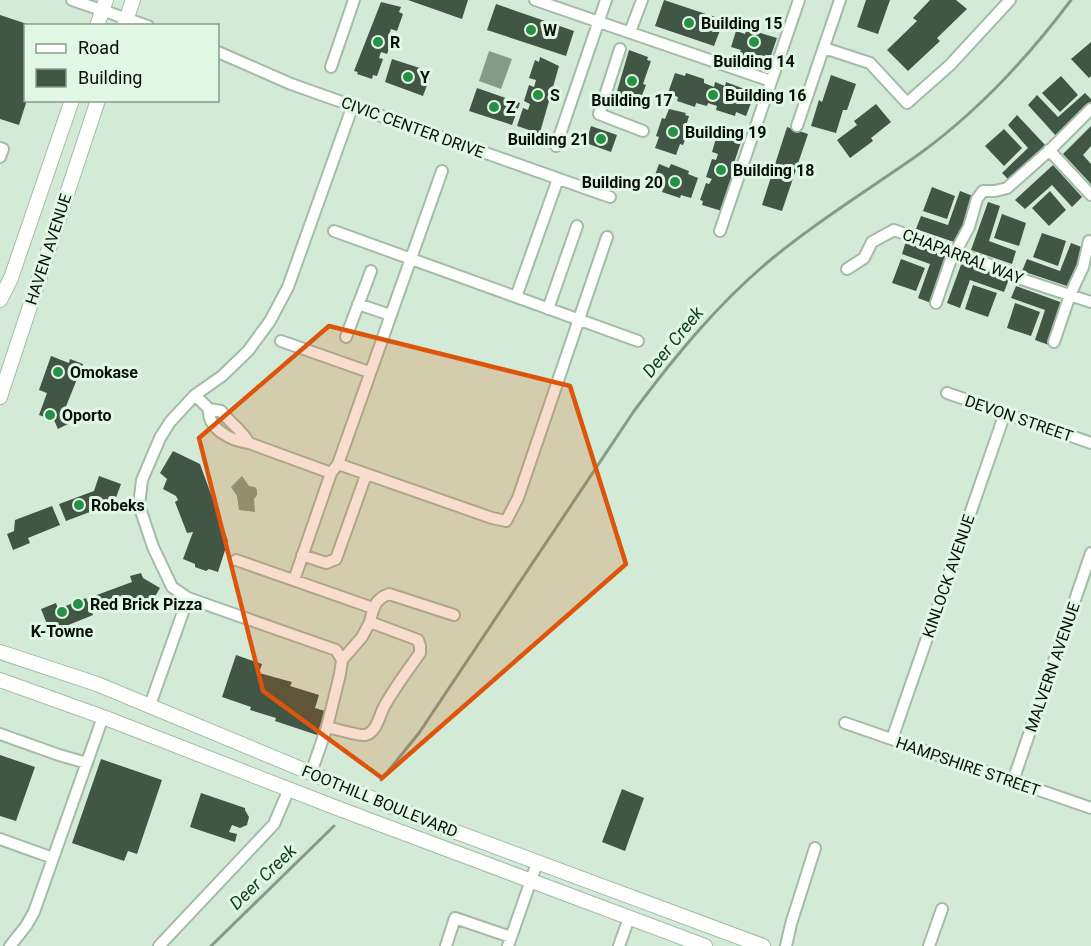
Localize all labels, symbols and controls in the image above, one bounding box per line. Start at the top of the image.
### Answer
place label: Building 15 [701,14,782,33]
marker: Building 15 [682,16,696,30]
place label: W [543,21,557,40]
marker: W [524,23,538,37]
legend [24,24,219,102]
place label: R [390,33,400,52]
marker: R [371,35,385,49]
marker: Building 14 [747,35,761,49]
text: Road [78,37,119,58]
place label: Building 14 [713,52,795,71]
text: Building [78,67,142,88]
place label: Y [420,68,430,87]
marker: Y [401,70,415,84]
marker: Building 17 [625,74,639,88]
place label: S [550,86,560,105]
place label: Building 16 [725,86,806,105]
marker: S [531,88,545,102]
marker: Building 16 [706,88,720,102]
place label: Building 17 [591,91,673,110]
street label: CIVIC CENTER DRIVE [339,93,487,162]
place label: Z [506,98,516,117]
marker: Z [487,100,501,114]
place label: Building 19 [685,123,766,142]
marker: Building 19 [666,125,680,139]
place label: Building 21 [508,130,589,149]
marker: Building 21 [594,132,608,146]
place label: Building 18 [733,161,814,180]
marker: Building 18 [714,163,728,177]
place label: Building 20 [582,173,663,192]
marker: Building 20 [668,175,682,189]
street label: HAVEN AVENUE [22,191,75,307]
street label: CHAPARRAL WAY [900,225,1026,288]
water label: Deer Creek [638,301,708,381]
place label: Omokase [70,363,138,382]
marker: Omokase [51,365,65,379]
street label: DEVON STREET [962,391,1076,446]
place label: Oporto [62,406,112,425]
marker: Oporto [43,408,57,422]
place label: Robeks [91,496,145,515]
marker: Robeks [72,498,86,512]
street label: KINLOCK AVENUE [918,512,978,640]
place label: Red Brick Pizza [90,595,203,614]
marker: Red Brick Pizza [71,597,85,611]
street label: MALVERN AVENUE [1021,600,1084,735]
marker: K-Towne [55,605,69,619]
place label: K-Towne [31,622,94,641]
street label: HAMPSHIRE STREET [893,733,1043,800]
street label: FOOTHILL BOULEVARD [299,761,461,841]
water label: Deer Creek [225,839,301,914]

